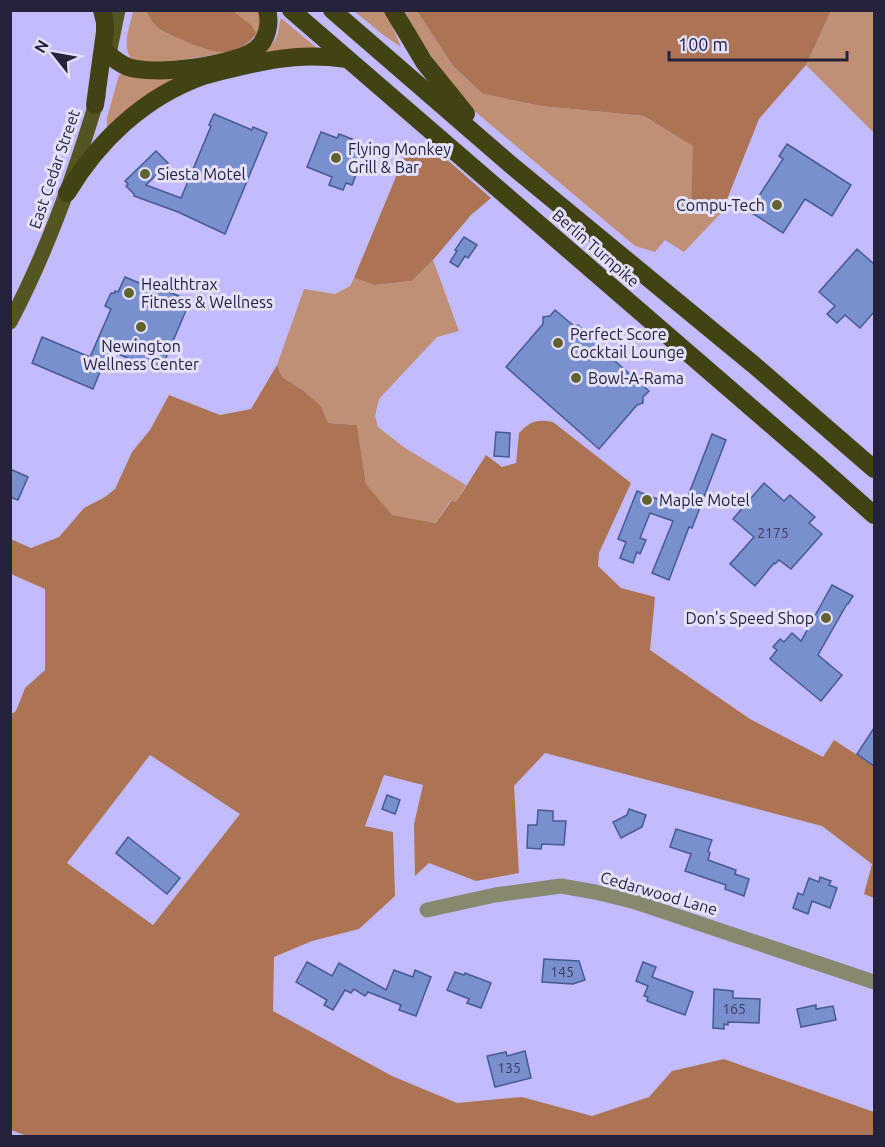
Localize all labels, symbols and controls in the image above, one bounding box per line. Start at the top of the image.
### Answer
north arrow [24,24,84,84]
scale bar [669,24,848,62]
text: 100 m [678,34,728,54]
text: N [30,37,52,56]
street label: East Cedar Street [25,106,83,231]
place label: Flying Monkey Grill & Bar [348,140,451,176]
marker: Flying Monkey Grill & Bar [329,151,343,165]
place label: Siesta Motel [157,165,246,183]
marker: Siesta Motel [138,167,152,181]
place label: Compu-Tech [676,196,765,214]
marker: Compu-Tech [770,198,784,212]
street label: Berlin Turnpike [549,206,643,290]
place label: Healthtrax Fitness & Wellness [141,275,273,311]
marker: Healthtrax Fitness & Wellness [122,286,136,300]
marker: Newington Wellness Center [134,320,148,334]
place label: Perfect Score Cocktail Lounge [570,325,685,361]
marker: Perfect Score Cocktail Lounge [551,336,565,350]
place label: Newington Wellness Center [83,337,199,373]
place label: Bowl-A-Rama [588,369,684,387]
marker: Bowl-A-Rama [569,371,583,385]
place label: Maple Motel [659,491,750,509]
marker: Maple Motel [640,493,654,507]
house number: 2175 [757,525,789,541]
place label: Don's Speed Shop [685,609,814,627]
marker: Don's Speed Shop [819,611,833,625]
street label: Cedarwood Lane [598,868,720,918]
house number: 145 [550,964,574,980]
house number: 165 [722,1001,746,1017]
house number: 135 [497,1060,521,1076]

